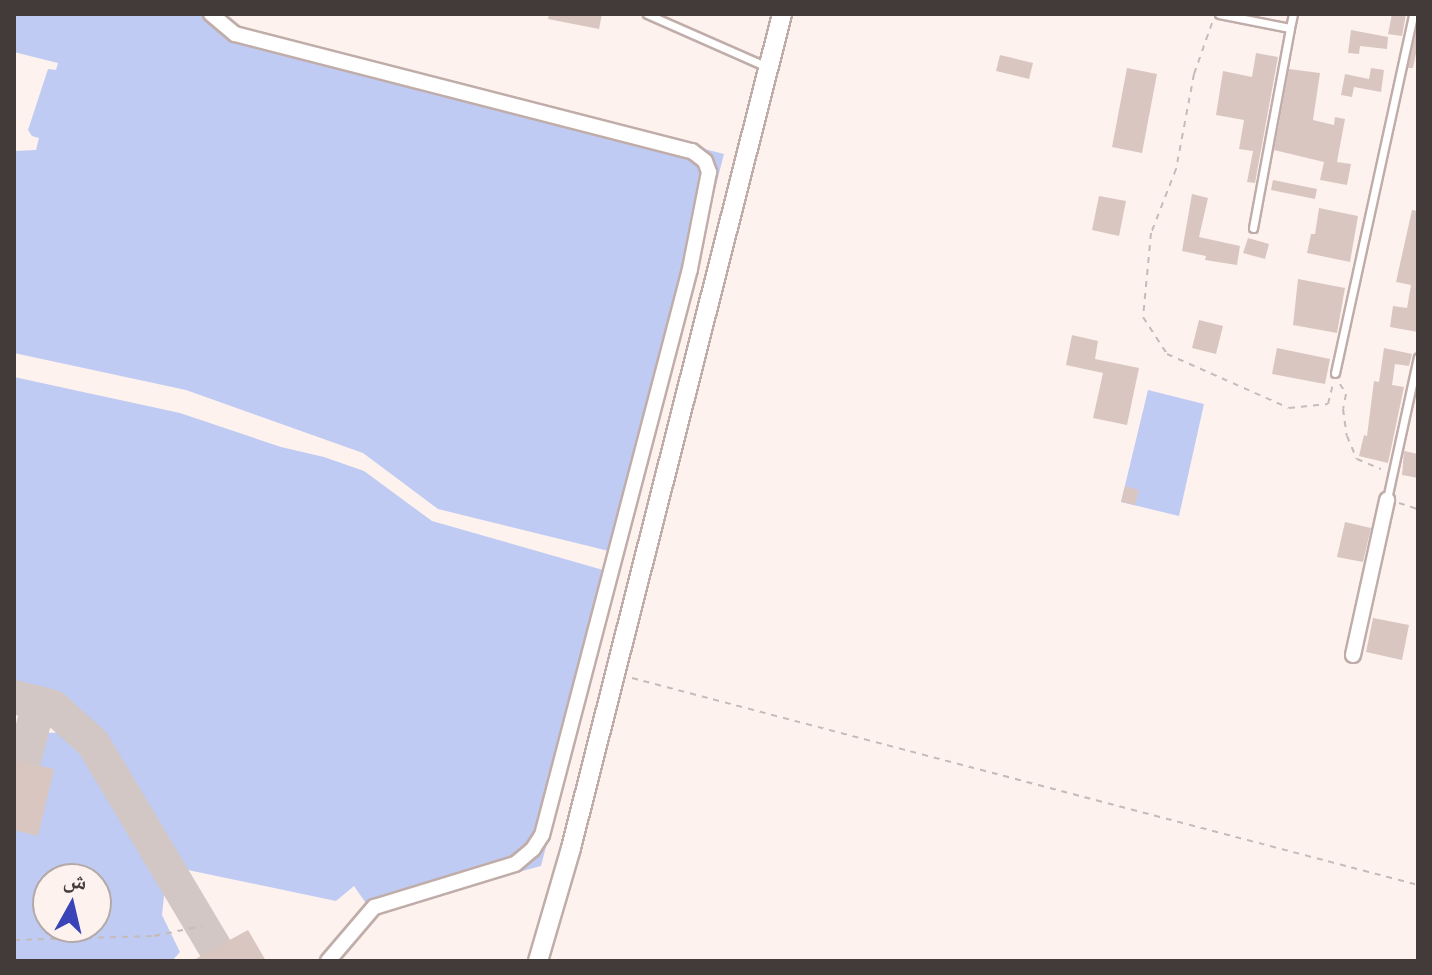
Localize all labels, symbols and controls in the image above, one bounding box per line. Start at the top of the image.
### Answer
north arrow [32,863,112,943]
text: ش [62,866,89,896]

